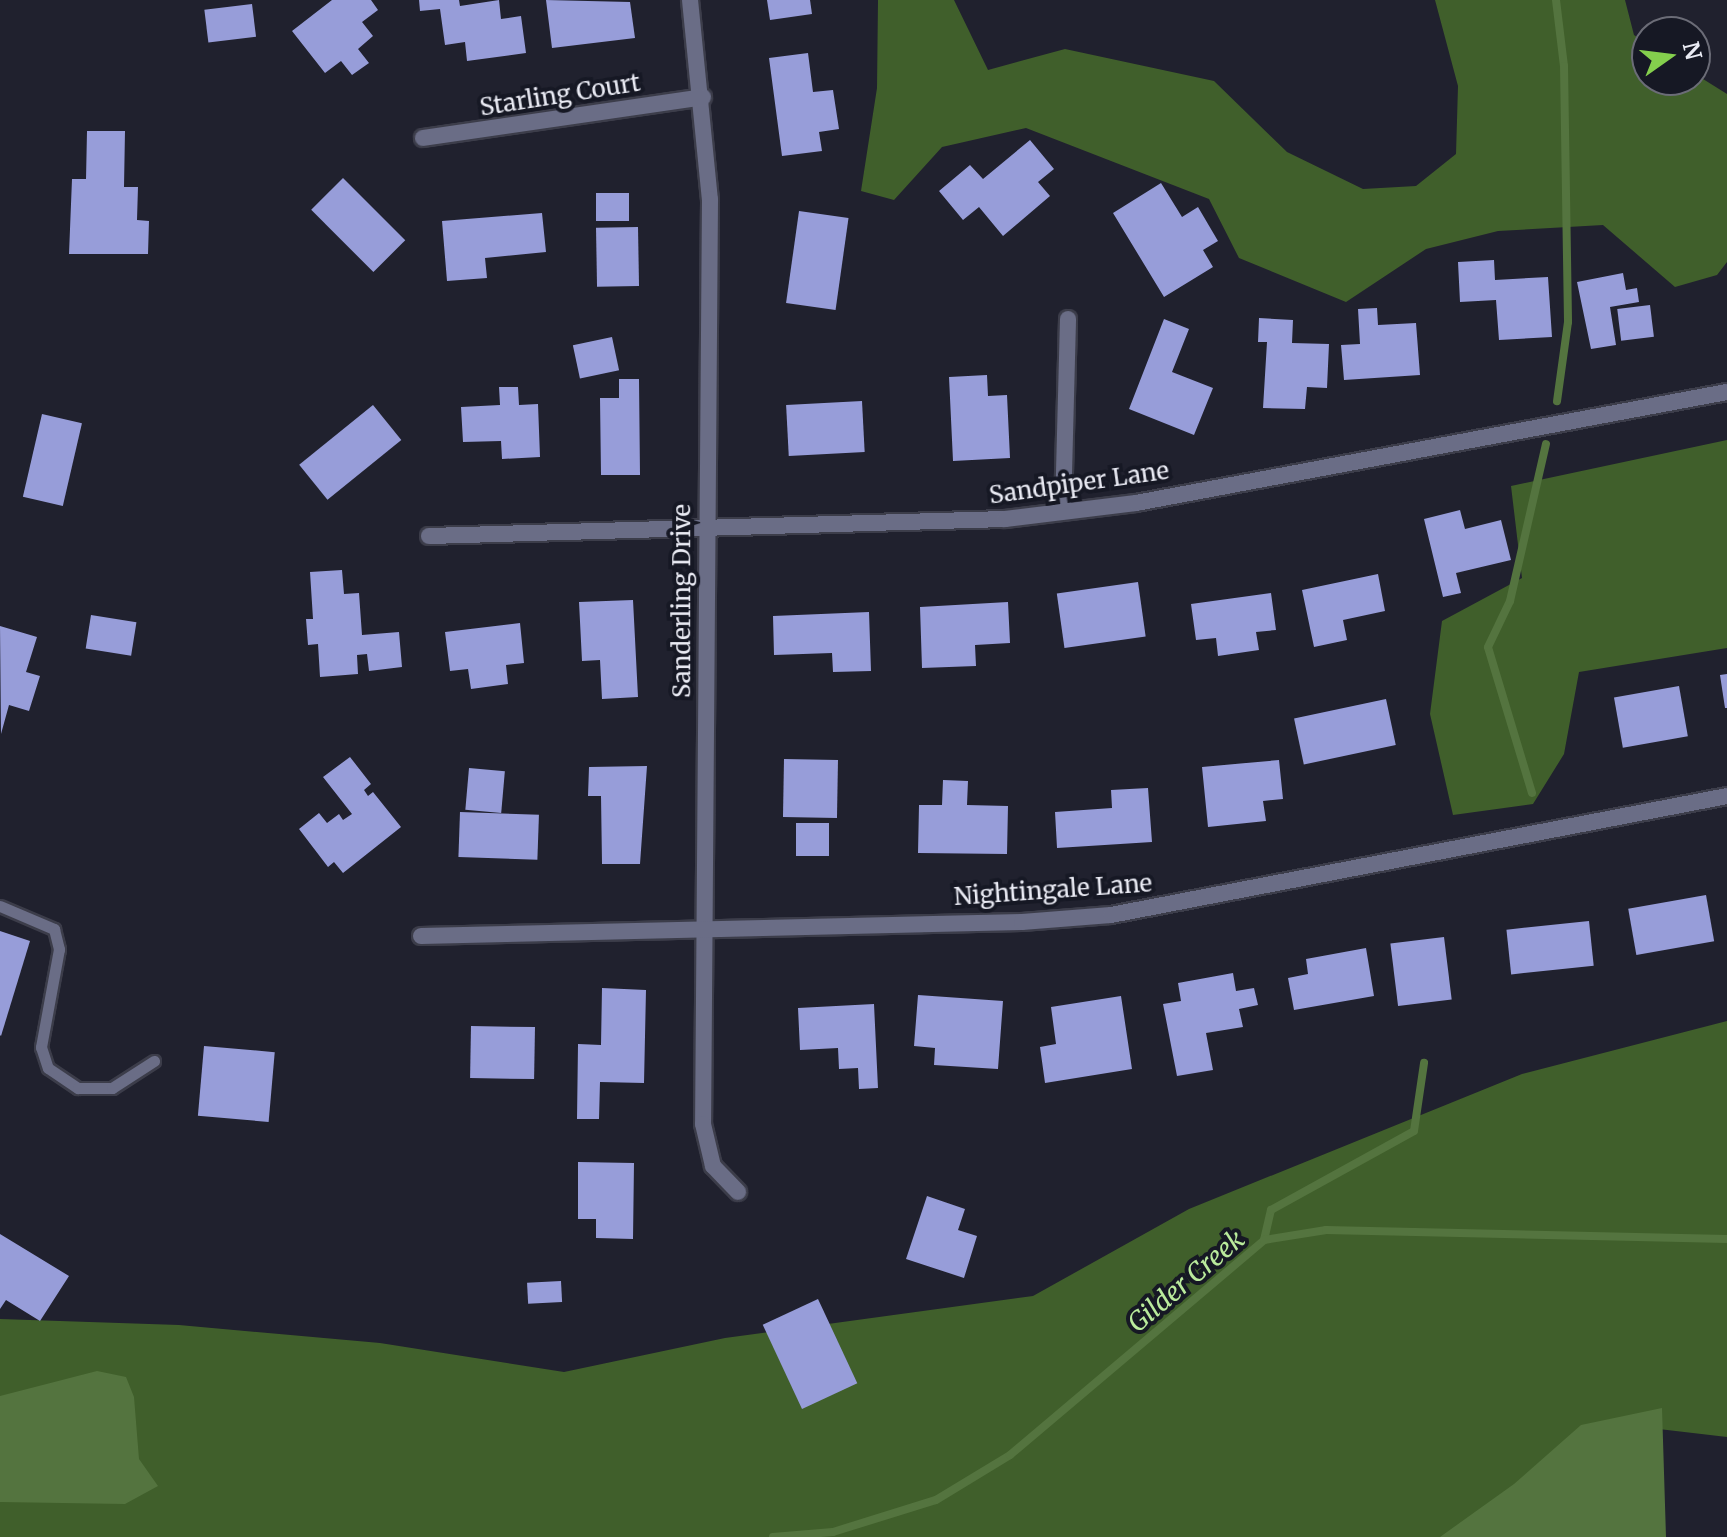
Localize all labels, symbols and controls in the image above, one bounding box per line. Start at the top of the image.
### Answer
north arrow [1631,16,1711,96]
text: N [1677,39,1708,62]
street label: Starling Court [478,68,642,122]
street label: Sandpiper Lane [987,456,1171,510]
street label: Sanderling Drive [668,504,696,698]
street label: Nightingale Lane [953,869,1153,911]
water label: Gilder Creek [1122,1223,1250,1339]

